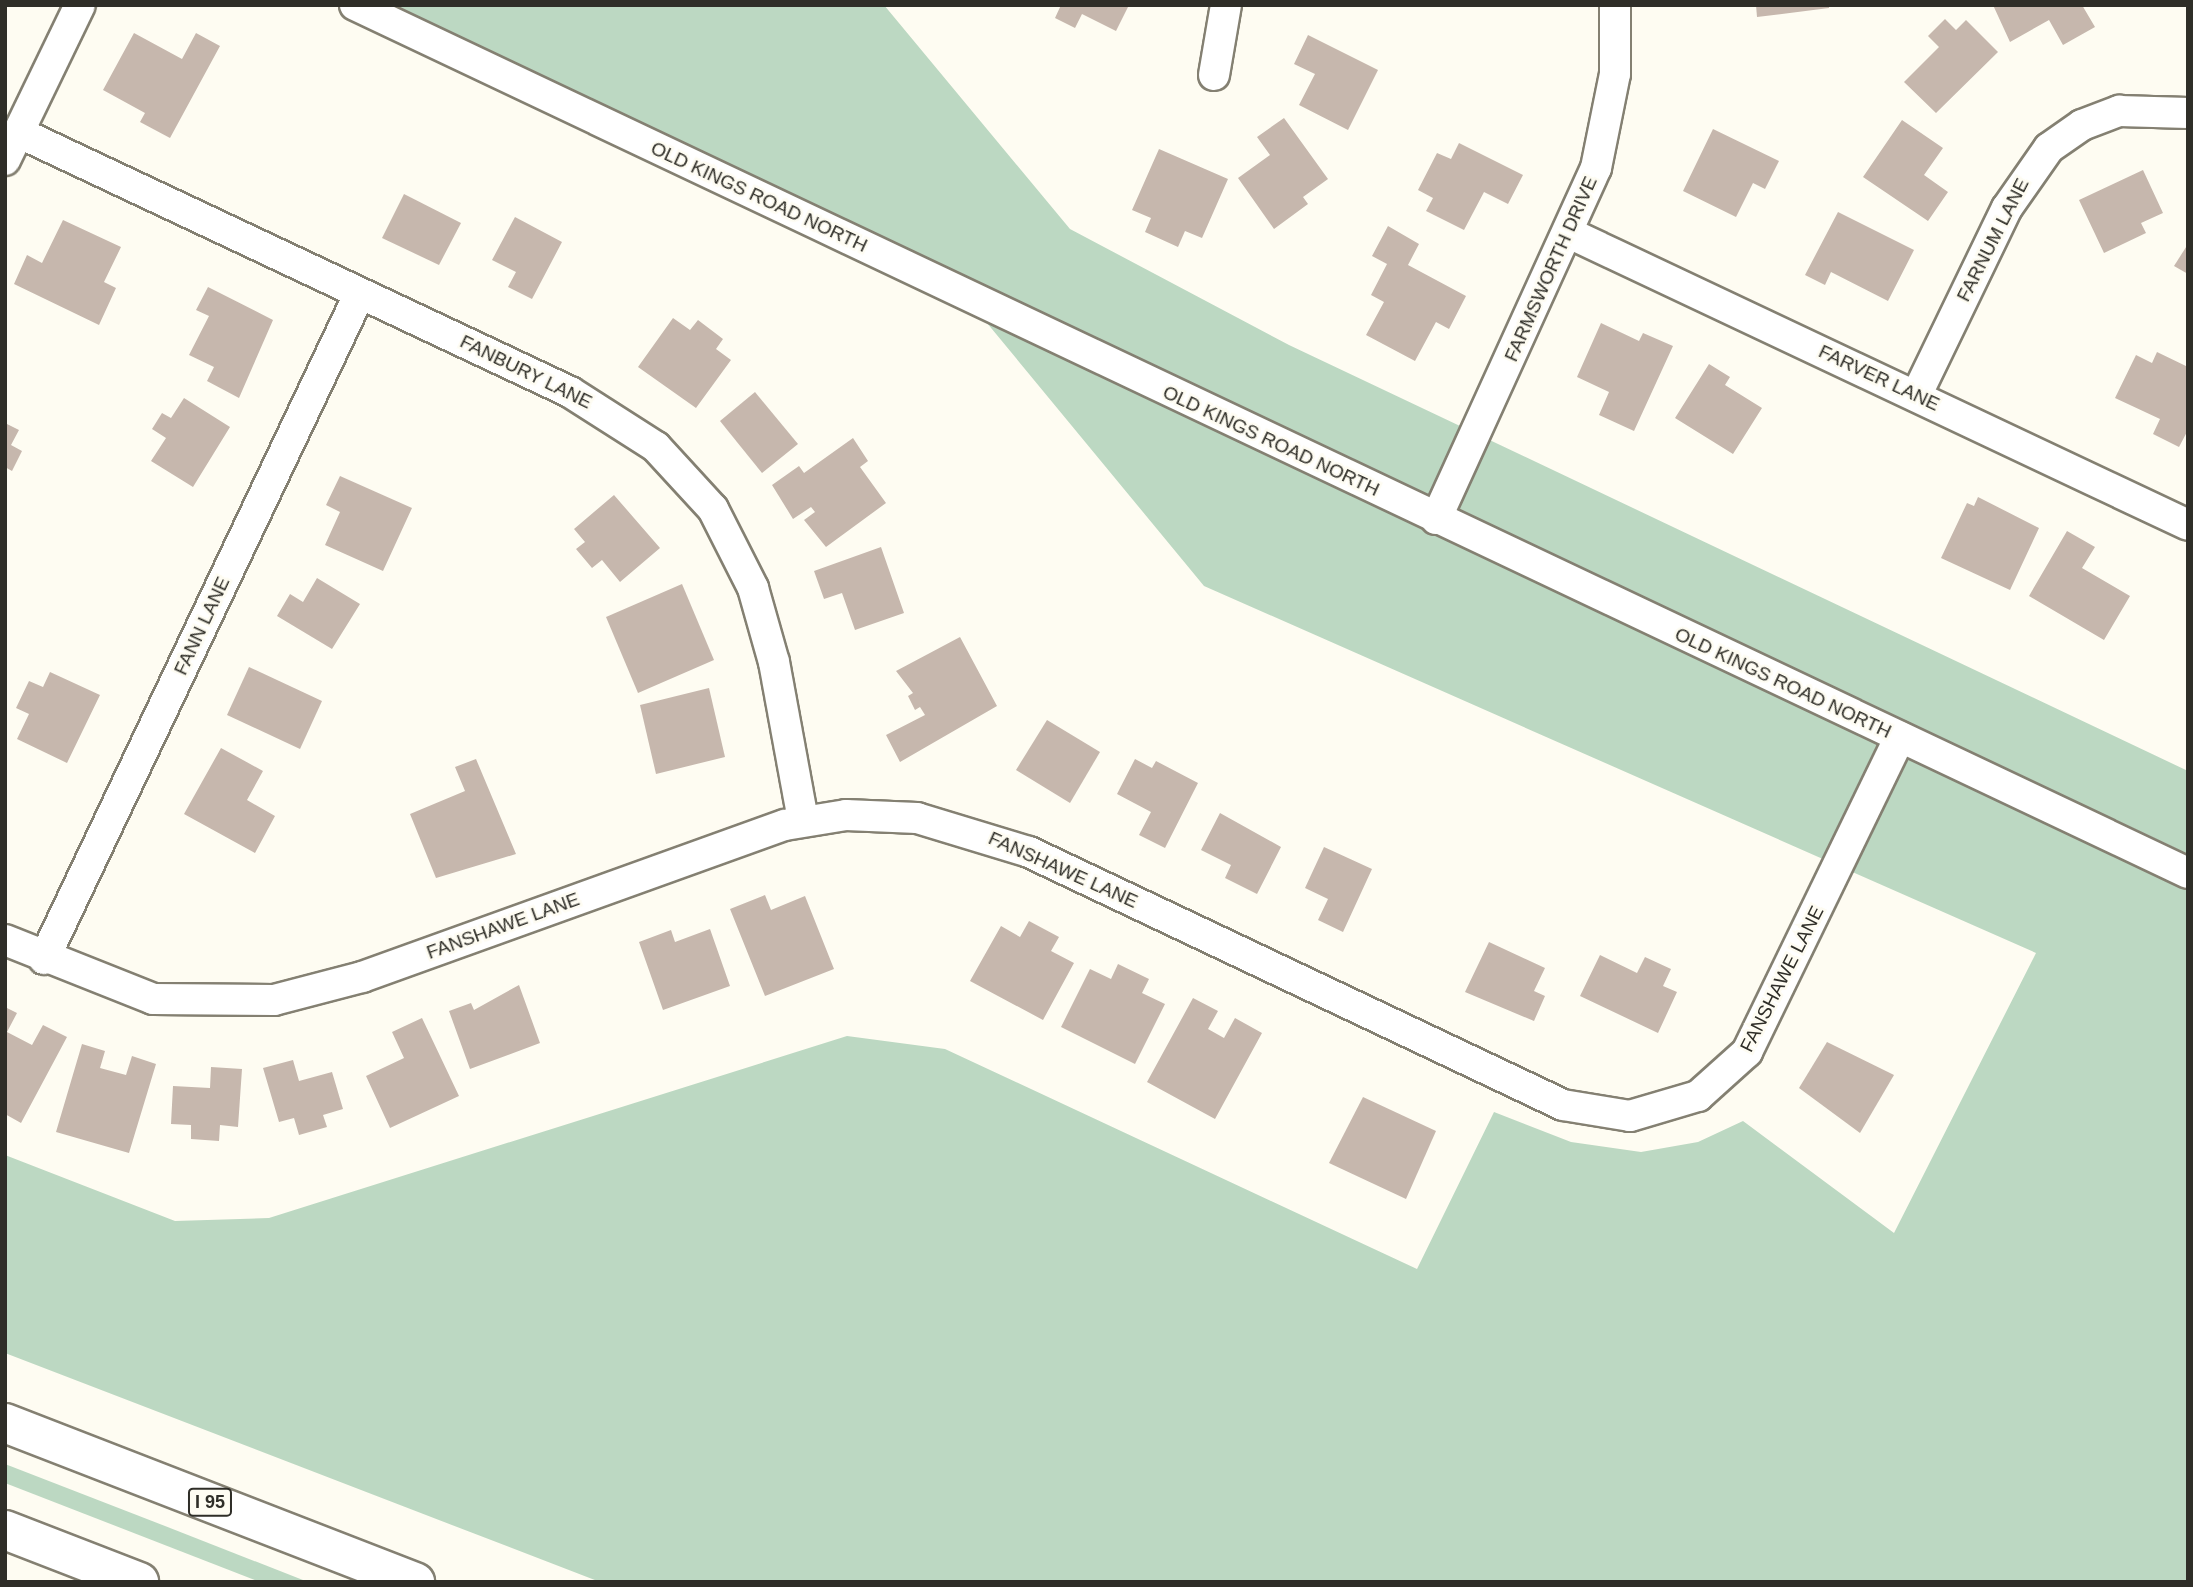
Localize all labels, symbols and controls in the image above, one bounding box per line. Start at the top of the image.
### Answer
street label: OLD KINGS ROAD NORTH [647,137,871,257]
street label: FARMSWORTH DRIVE [1500,173,1602,365]
street label: FARNUM LANE [1952,175,2034,305]
street label: FANBURY LANE [456,330,596,414]
street label: FARVER LANE [1815,340,1943,416]
street label: OLD KINGS ROAD NORTH [1159,381,1383,501]
street label: FANN LANE [169,573,235,679]
street label: OLD KINGS ROAD NORTH [1671,623,1895,743]
street label: FANSHAWE LANE [985,827,1141,913]
street label: FANSHAWE LANE [424,888,582,964]
street label: FANSHAWE LANE [1735,902,1829,1056]
road number: I 95 [187,1488,233,1517]

